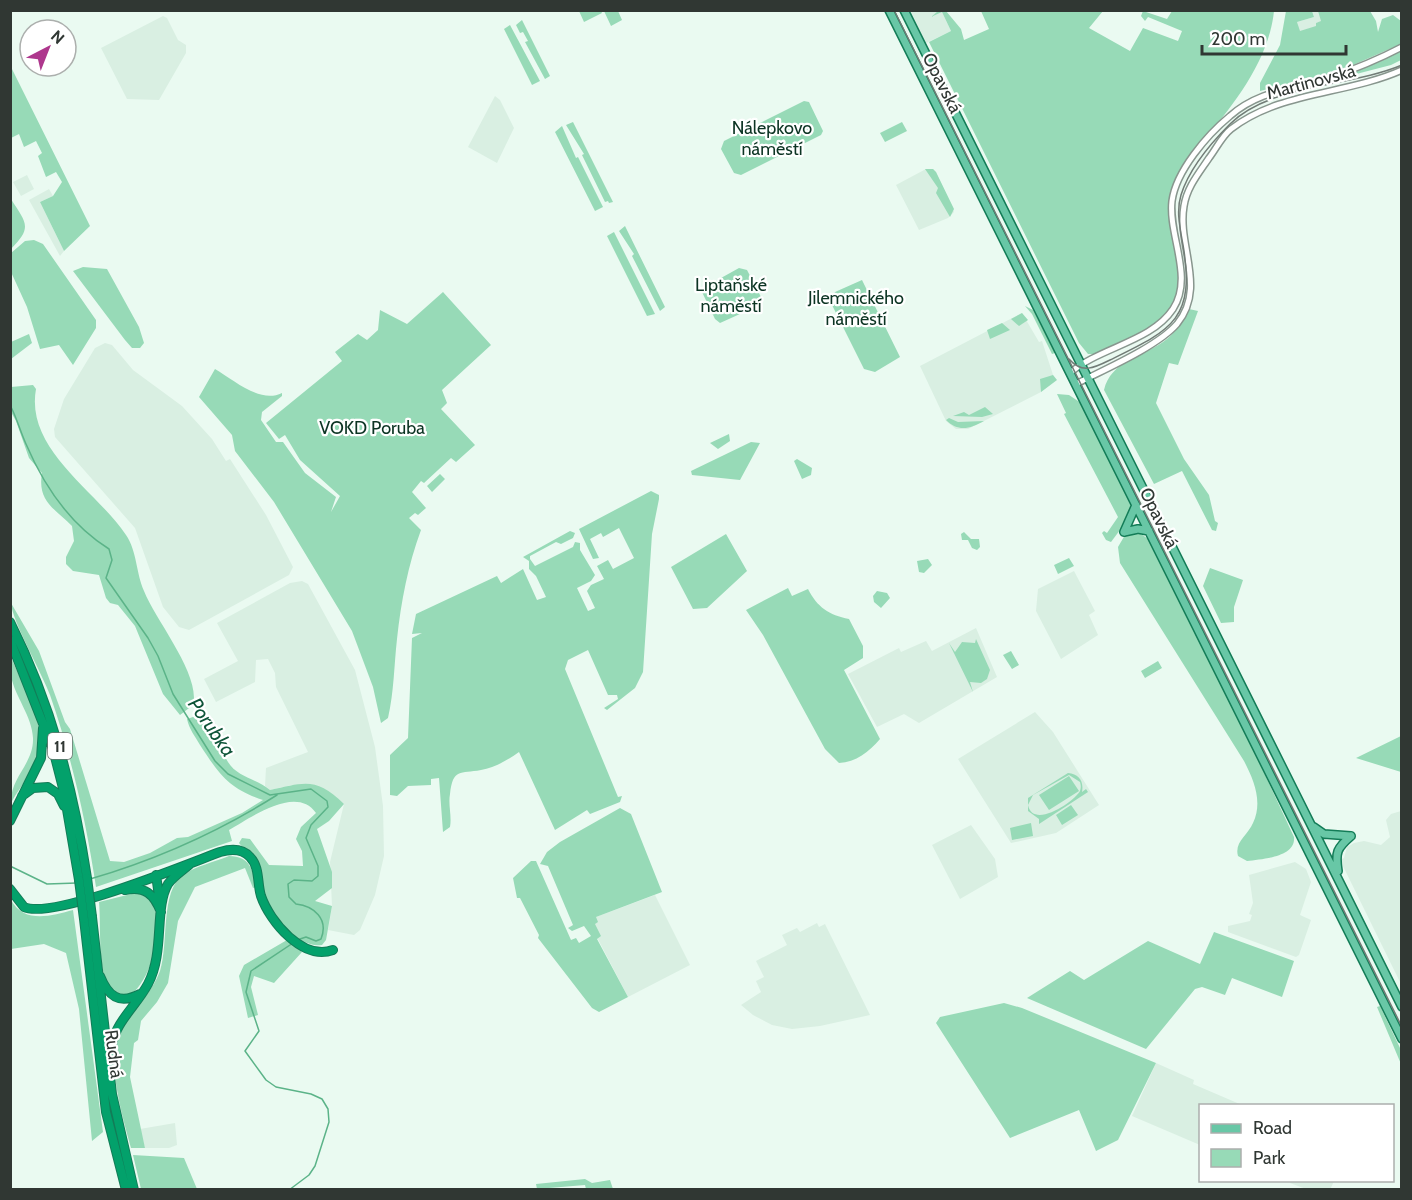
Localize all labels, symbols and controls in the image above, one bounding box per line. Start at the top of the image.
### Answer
north arrow [18,18,78,78]
scale bar [1202,18,1346,56]
text: N [47,26,68,48]
text: 200 m [1211,28,1265,50]
street label: Opavská [917,49,967,117]
street label: Martinovská [1264,59,1358,104]
park label: Nálepkovo náměstí [732,117,812,160]
park label: Liptaňské náměstí [695,274,767,317]
park label: Jilemnického náměstí [807,287,904,330]
park label: VOKD Poruba [319,417,425,439]
street label: Opavská [1135,484,1183,552]
water label: Porubka [183,693,241,761]
road number: 11 [48,733,72,759]
street label: Rudná [100,1028,128,1080]
legend [1199,1104,1394,1182]
text: Road [1253,1117,1292,1139]
text: Park [1253,1147,1286,1169]

